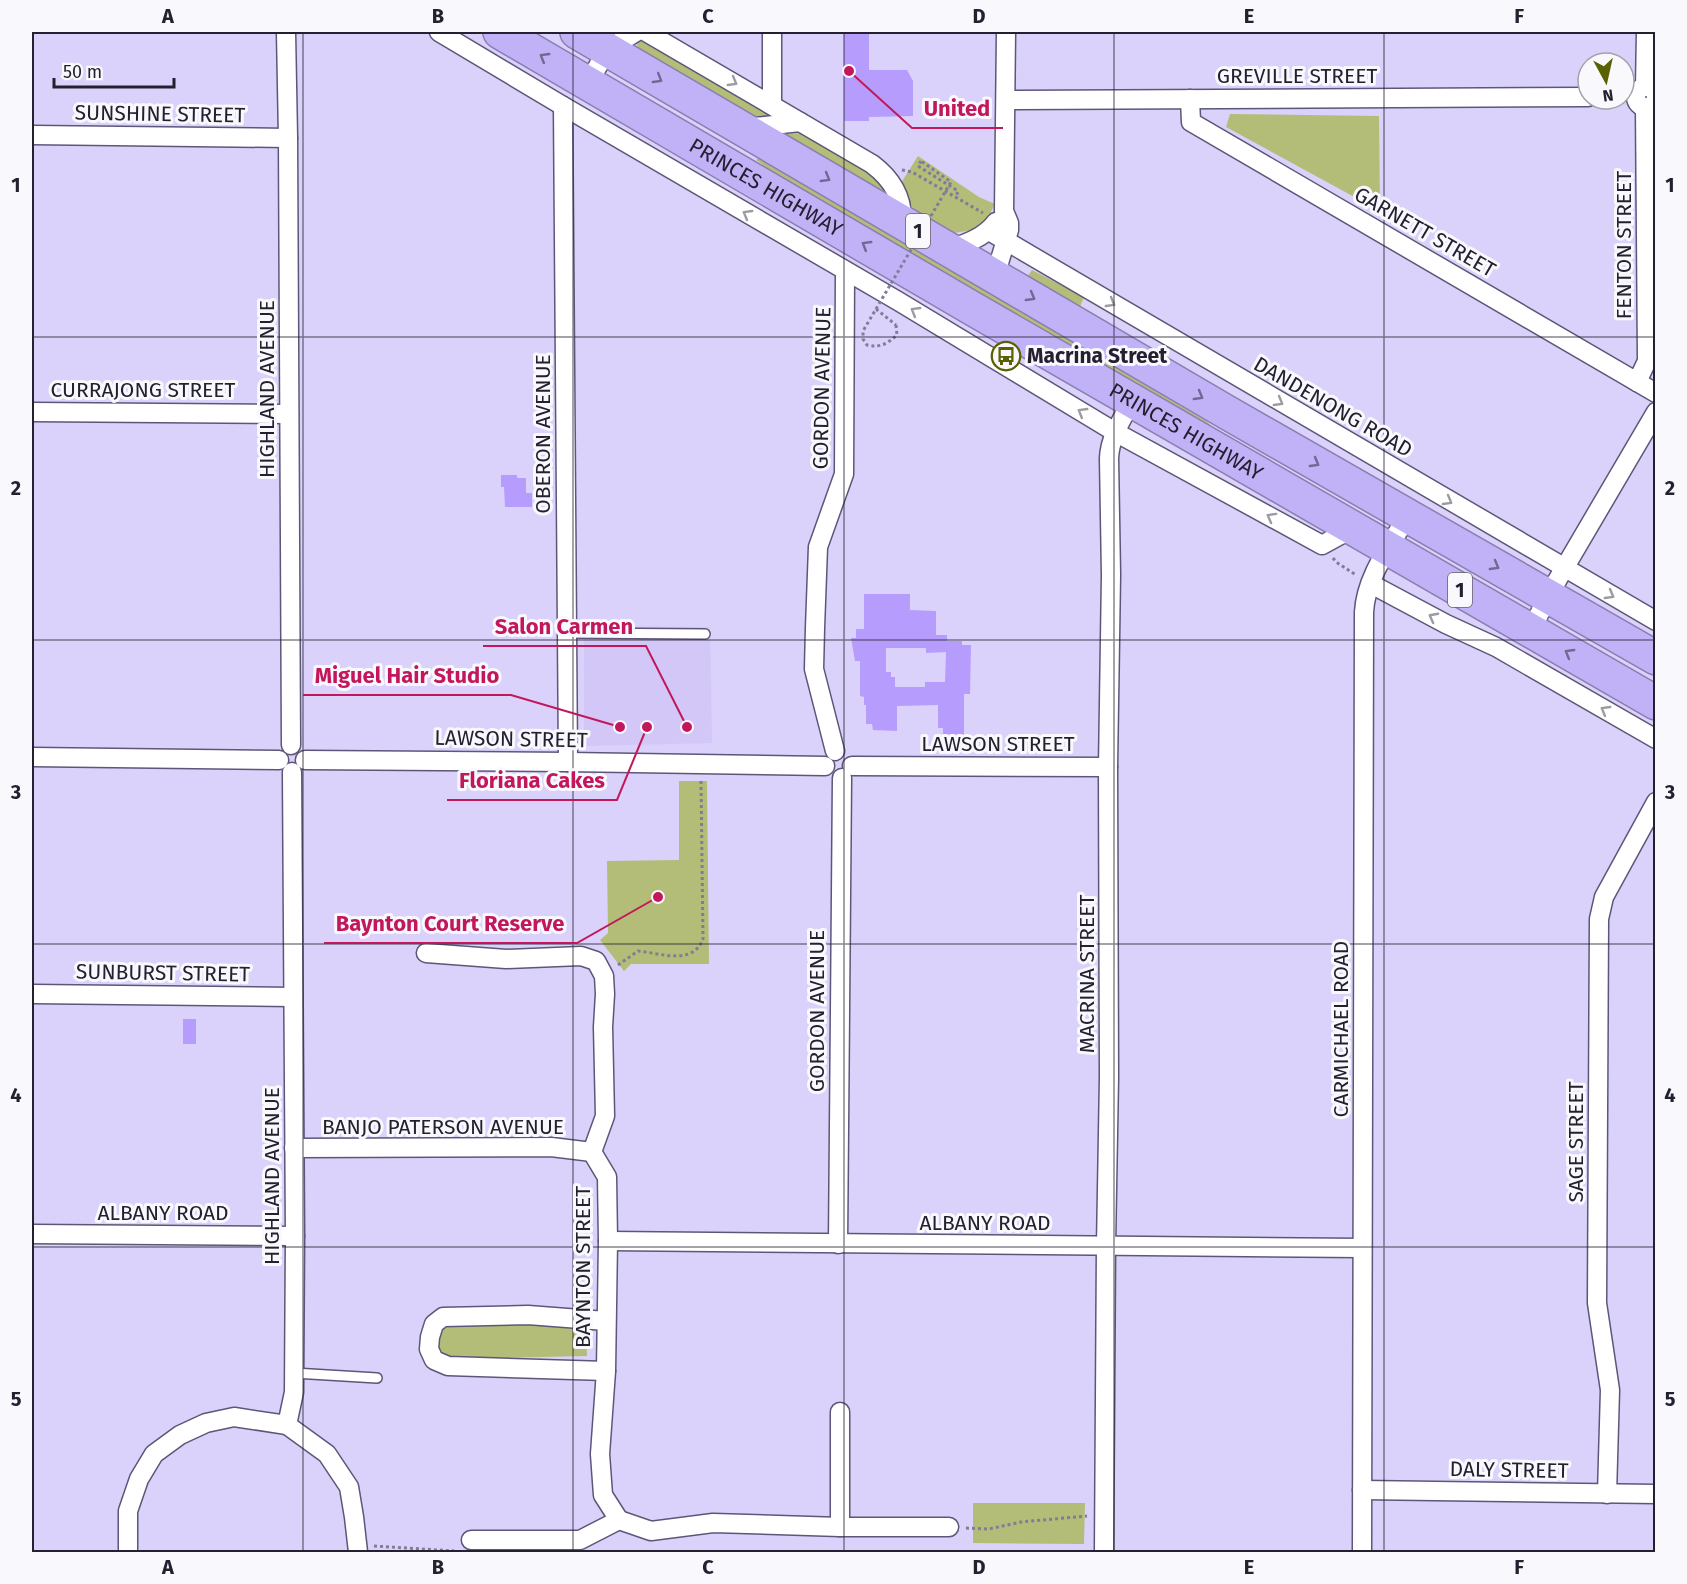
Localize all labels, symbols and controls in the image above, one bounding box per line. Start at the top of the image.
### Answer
text: A [161,4,175,28]
text: B [432,4,444,28]
text: C [702,4,714,28]
text: D [972,4,986,28]
text: E [1244,4,1254,28]
text: F [1514,4,1524,28]
scale bar [54,51,174,89]
north arrow [1576,51,1636,111]
one-way arrow [540,53,550,65]
text: 50 m [63,61,102,83]
street label: GREVILLE STREET [1217,63,1377,89]
one-way arrow [652,72,662,84]
one-way arrow [727,75,737,86]
text: N [1601,85,1615,106]
callout: United [912,88,1003,128]
text: United [924,95,990,122]
street label: SUNSHINE STREET [74,100,246,128]
street label: PRINCES HIGHWAY [684,133,848,243]
one-way arrow [820,171,830,182]
street label: FENTON STREET [1611,171,1637,319]
text: 1 [11,173,21,197]
text: 1 [1665,173,1675,197]
street label: GARNETT STREET [1350,181,1500,283]
one-way arrow [743,209,753,221]
road number: 1 [906,214,930,248]
one-way arrow [862,241,872,253]
one-way arrow [1025,290,1035,301]
one-way arrow [1105,296,1115,307]
street label: HIGHLAND AVENUE [254,300,280,478]
street label: GORDON AVENUE [808,306,836,470]
one-way arrow [911,307,921,319]
bus stop icon: Macrina Street [990,340,1022,372]
place label: Macrina Street [1027,343,1168,369]
street label: DANDENONG ROAD [1249,351,1417,463]
street label: OBERON AVENUE [530,354,556,514]
street label: CURRAJONG STREET [51,377,236,403]
street label: PRINCES HIGHWAY [1104,377,1268,487]
one-way arrow [1193,388,1203,400]
one-way arrow [1273,395,1283,406]
one-way arrow [1078,408,1088,420]
one-way arrow [1309,455,1319,467]
text: 2 [11,476,21,500]
text: 2 [1665,476,1675,500]
one-way arrow [1442,493,1452,505]
one-way arrow [1267,513,1277,524]
one-way arrow [1489,559,1499,570]
road number: 1 [1448,573,1472,607]
one-way arrow [1604,588,1614,599]
callout: Salon Carmen [483,606,646,646]
text: Salon Carmen [495,613,633,640]
one-way arrow [1429,613,1440,624]
one-way arrow [1564,649,1575,660]
callout: Miguel Hair Studio [303,655,511,695]
text: Miguel Hair Studio [315,662,500,689]
one-way arrow [1601,706,1611,717]
street label: LAWSON STREET [434,725,588,753]
street label: LAWSON STREET [921,731,1075,757]
callout: Floriana Cakes [447,760,617,800]
text: Floriana Cakes [459,767,605,794]
text: 3 [10,780,21,804]
text: 3 [1664,780,1675,804]
street label: MACRINA STREET [1074,895,1100,1053]
callout: Baynton Court Reserve [324,903,577,943]
text: Baynton Court Reserve [336,910,564,937]
street label: GORDON AVENUE [804,930,830,1092]
street label: CARMICHAEL ROAD [1328,941,1354,1117]
street label: SUNBURST STREET [76,958,250,988]
street label: SAGE STREET [1563,1081,1589,1203]
text: 4 [10,1083,22,1107]
text: 4 [1664,1083,1676,1107]
street label: HIGHLAND AVENUE [259,1087,285,1265]
street label: BANJO PATERSON AVENUE [322,1114,564,1140]
street label: BAYNTON STREET [570,1186,596,1348]
street label: ALBANY ROAD [97,1200,229,1226]
street label: ALBANY ROAD [919,1210,1051,1236]
text: 5 [11,1387,22,1411]
text: 5 [1665,1387,1676,1411]
street label: DALY STREET [1449,1456,1569,1484]
text: A [161,1555,175,1579]
text: B [432,1555,444,1579]
text: C [702,1555,714,1579]
text: D [972,1555,986,1579]
text: E [1244,1555,1254,1579]
text: F [1514,1555,1524,1579]

